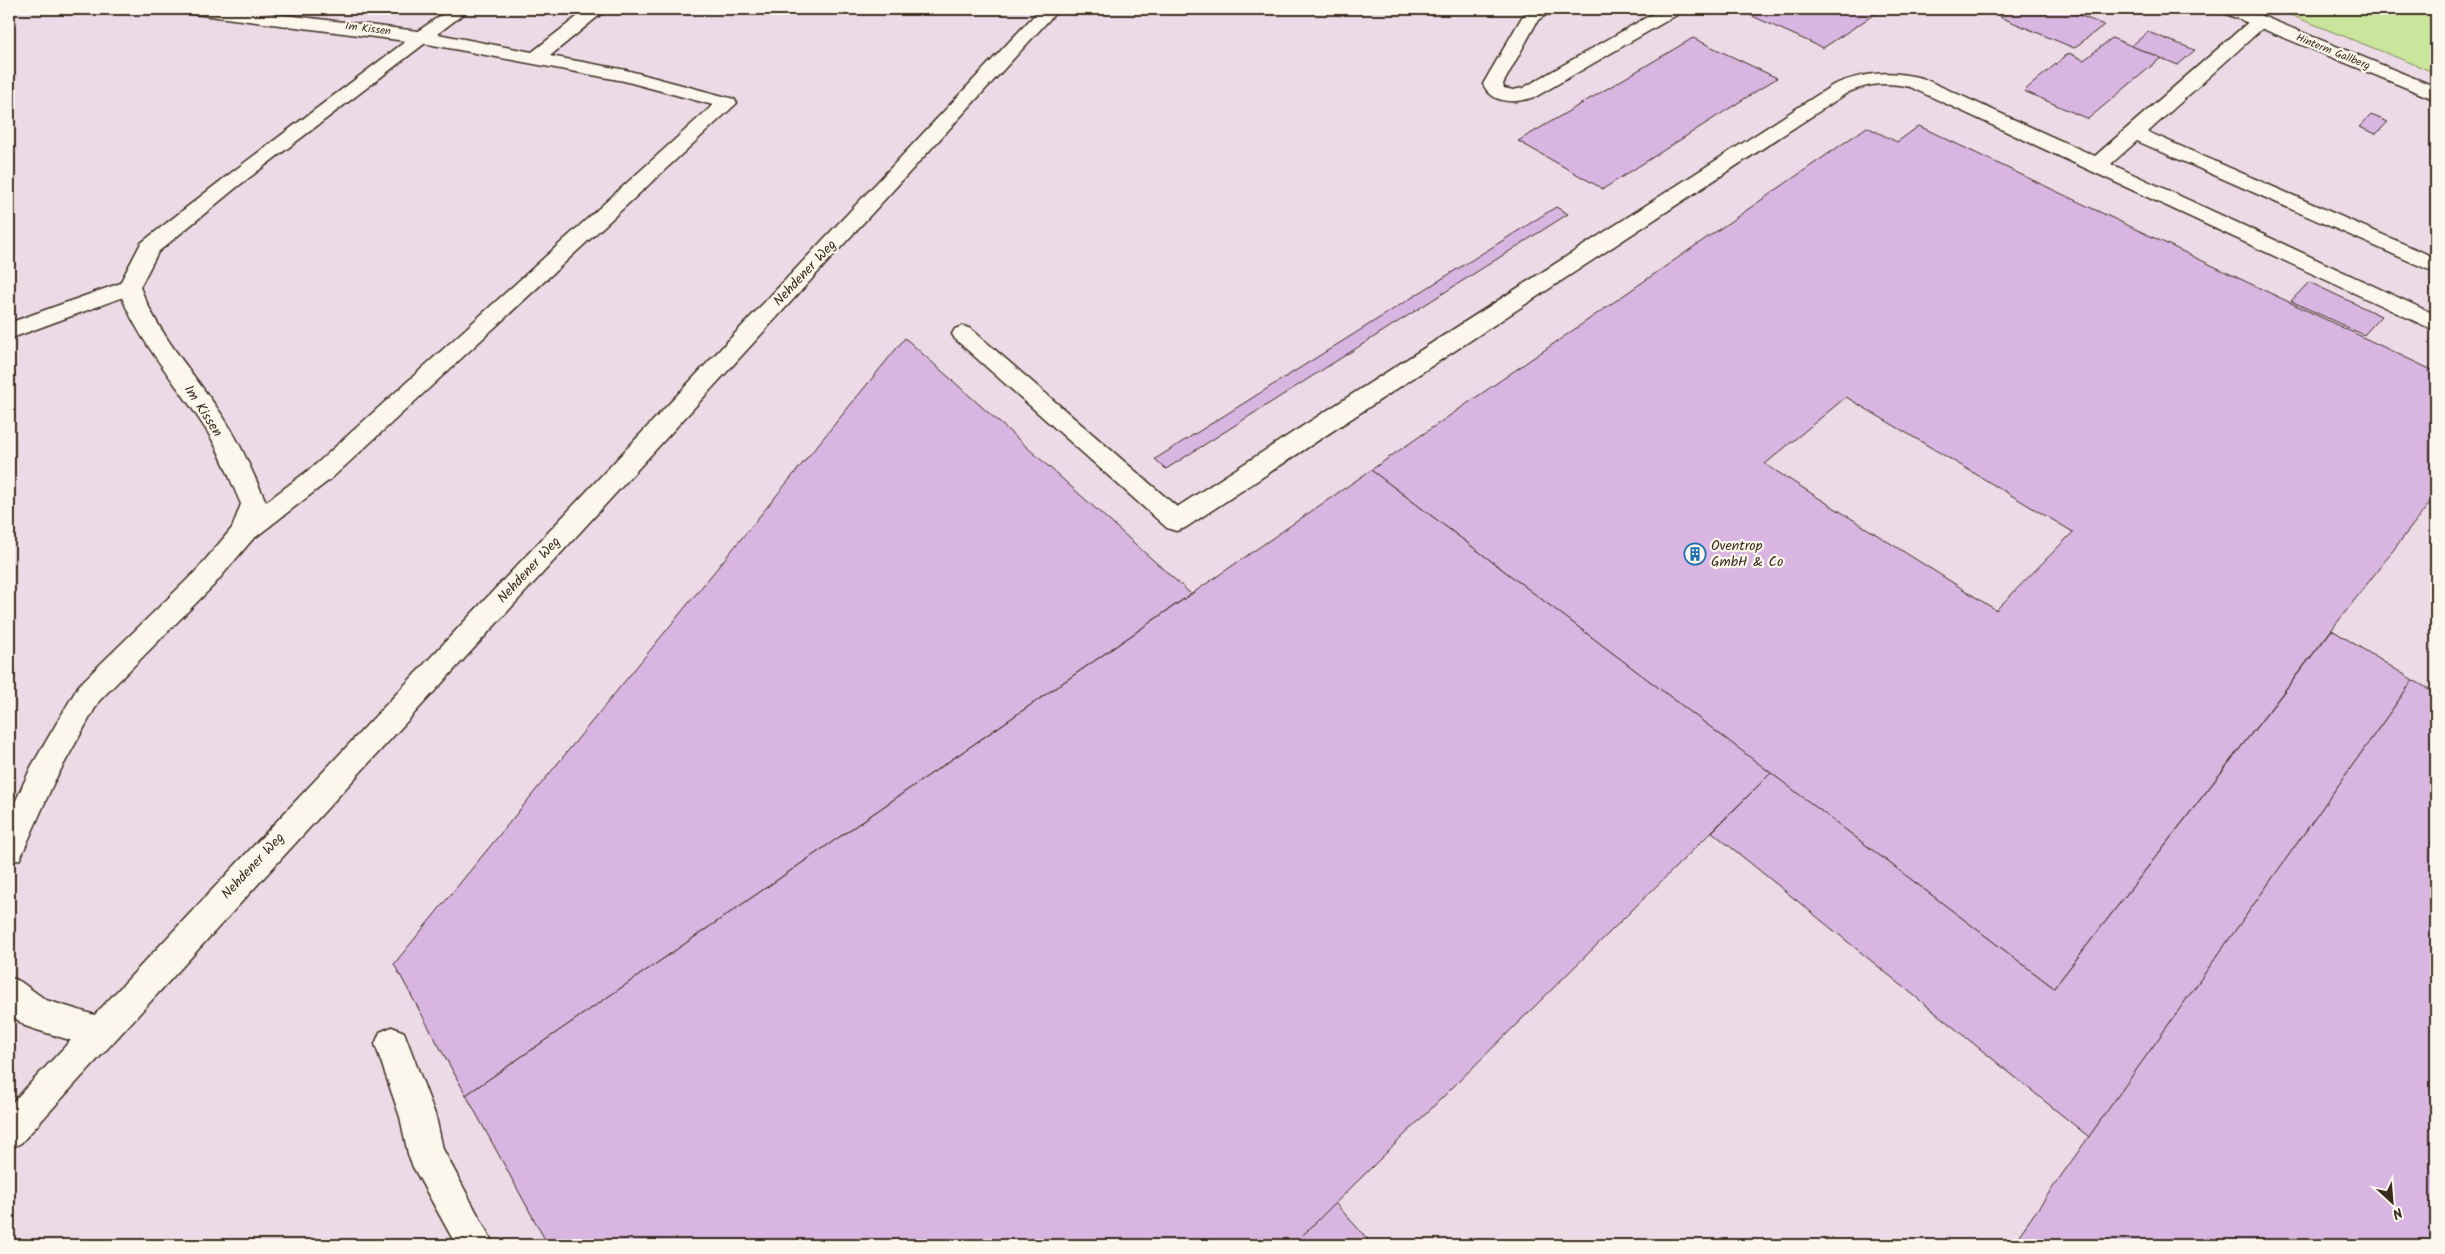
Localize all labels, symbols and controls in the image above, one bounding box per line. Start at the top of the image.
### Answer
street label: Im Kissen [344,17,392,41]
street label: Hinterm Gallberg [2293,29,2373,75]
street label: Nehdener Weg [768,235,842,311]
street label: Im Kissen [178,381,228,441]
street label: Nehdener Weg [492,532,566,608]
place label: Oventrop GmbH & Co [1711,535,1783,573]
building icon: Oventrop GmbH & Co [1683,542,1707,566]
street label: Nehdener Weg [216,828,290,904]
north arrow [2368,1176,2418,1226]
text: N [2388,1201,2406,1225]

